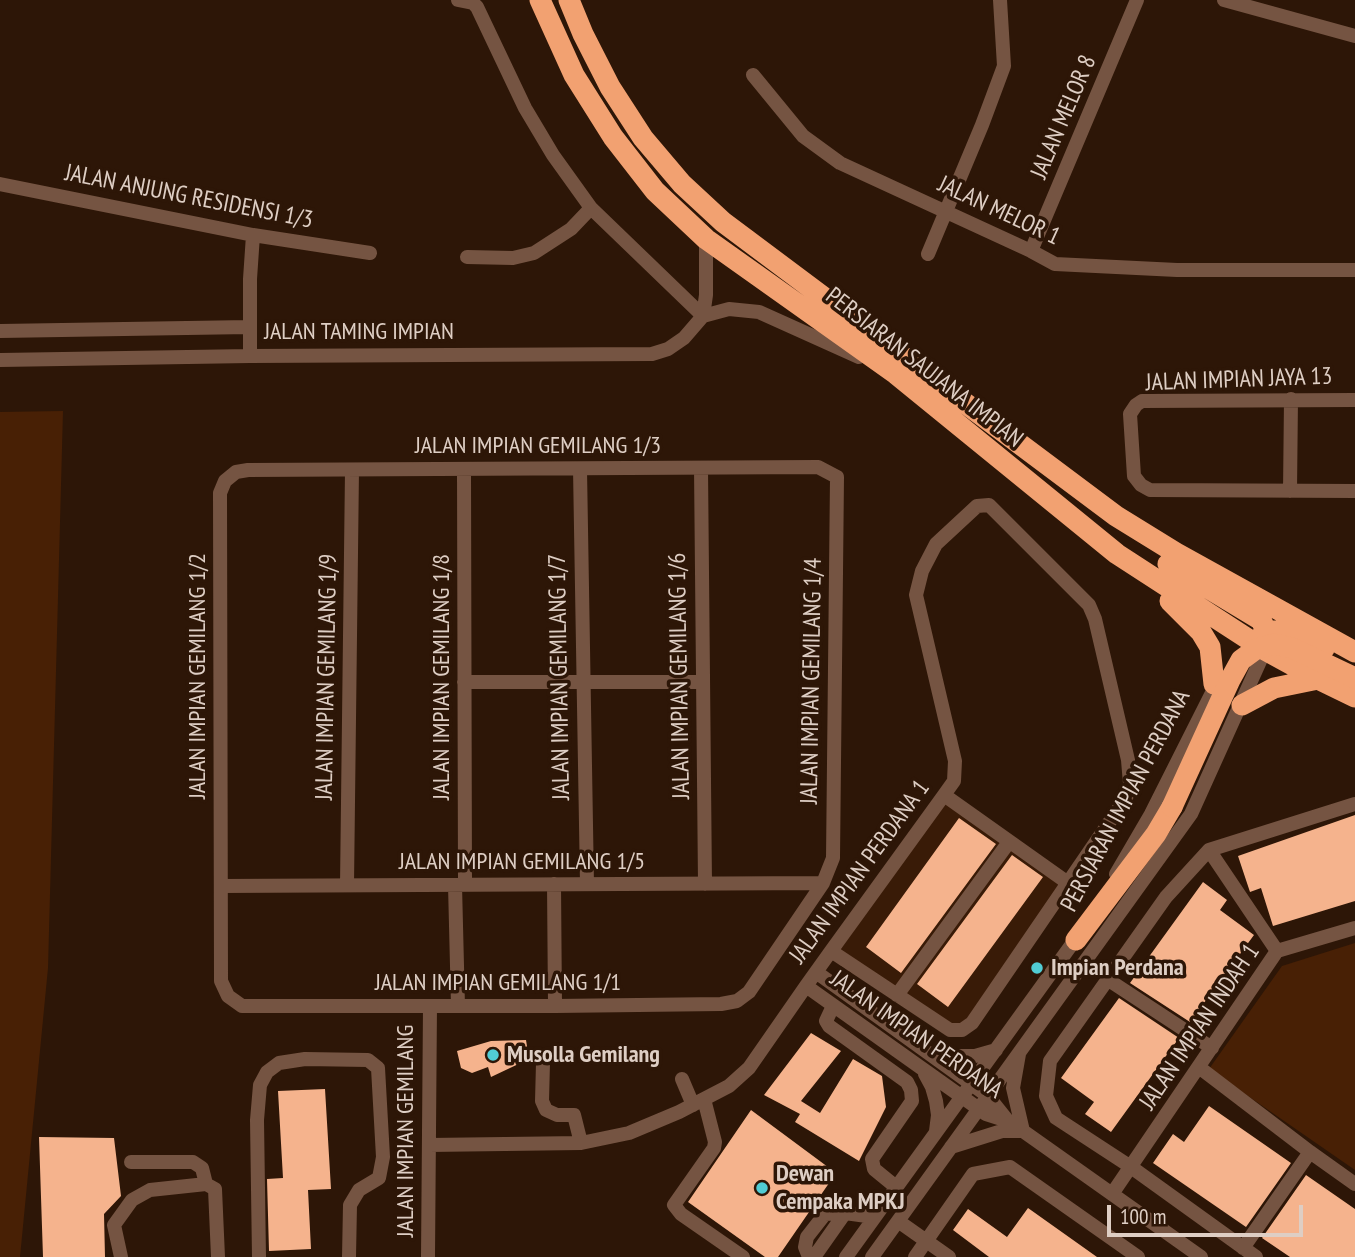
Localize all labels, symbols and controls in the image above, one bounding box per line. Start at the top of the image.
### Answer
street label: JALAN MELOR 8 [1025,51,1103,183]
street label: JALAN ANJUNG RESIDENSI 1/3 [63,159,315,235]
street label: JALAN MELOR 1 [933,170,1065,252]
street label: PERSIARAN SAUJANA IMPIAN [820,282,1028,454]
street label: JALAN TAMING IMPIAN [264,318,454,346]
street label: JALAN IMPIAN JAYA 13 [1145,362,1333,398]
street label: JALAN IMPIAN GEMILANG 1/3 [415,432,661,460]
street label: JALAN IMPIAN GEMILANG 1/2 [184,553,212,799]
street label: JALAN IMPIAN GEMILANG 1/6 [663,553,697,799]
street label: JALAN IMPIAN GEMILANG 1/9 [310,554,344,800]
street label: JALAN IMPIAN GEMILANG 1/8 [428,554,456,800]
street label: JALAN IMPIAN GEMILANG 1/7 [543,554,577,800]
street label: JALAN IMPIAN GEMILANG 1/4 [795,558,829,804]
street label: PERSIARAN IMPIAN PERDANA [1055,685,1197,917]
street label: JALAN IMPIAN PERDANA 1 [784,775,936,969]
street label: JALAN IMPIAN GEMILANG 1/5 [399,848,645,876]
street label: JALAN IMPIAN INDAH 1 [1134,939,1266,1115]
place label: Impian Perdana [1051,954,1184,982]
marker: Impian Perdana [1029,960,1045,976]
street label: JALAN IMPIAN PERDANA [824,965,1008,1105]
street label: JALAN IMPIAN GEMILANG 1/1 [375,969,621,997]
street label: JALAN IMPIAN GEMILANG [392,1025,420,1237]
place label: Musolla Gemilang [507,1041,660,1069]
marker: Musolla Gemilang [485,1047,501,1063]
place label: Dewan Cempaka MPKJ [776,1160,905,1216]
marker: Dewan Cempaka MPKJ [754,1180,770,1196]
scale bar [1110,1190,1306,1234]
text: 100 m [1120,1203,1166,1230]

